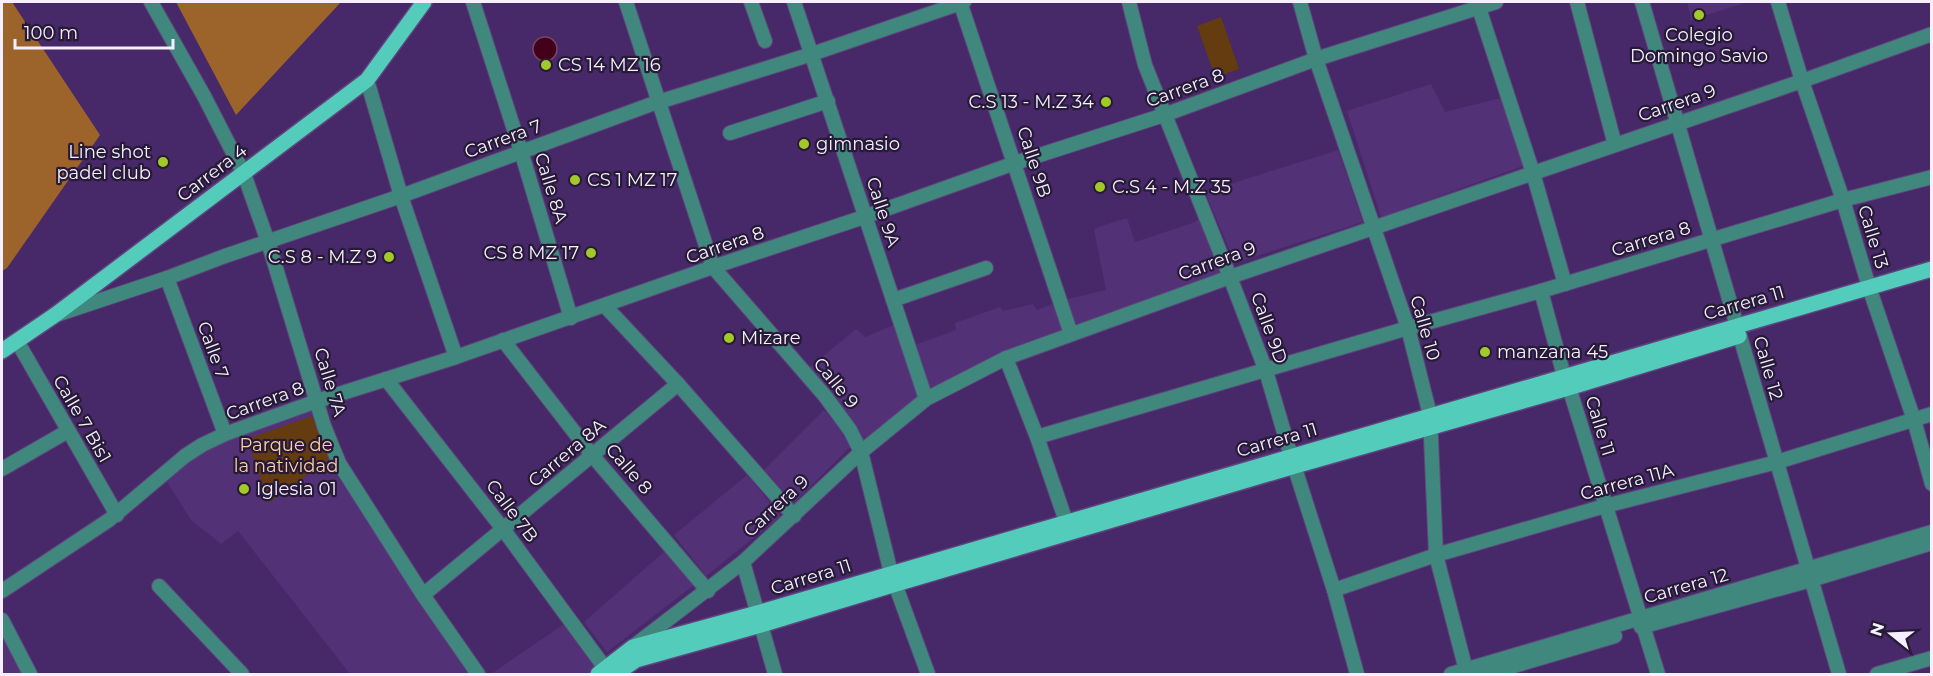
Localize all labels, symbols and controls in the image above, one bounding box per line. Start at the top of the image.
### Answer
marker: Colegio Domingo Savio [1692,8,1706,22]
scale bar [15,12,172,50]
text: 100 m [24,22,78,44]
place label: Colegio Domingo Savio [1630,24,1768,67]
place label: CS 14 MZ 16 [558,54,661,76]
marker: CS 14 MZ 16 [539,58,553,72]
street label: Carrera 8 [1143,64,1227,112]
street label: Carrera 9 [1635,79,1719,127]
place label: C.S 13 - M.Z 34 [968,91,1094,113]
marker: C.S 13 - M.Z 34 [1099,95,1113,109]
street label: Carrera 7 [461,115,545,163]
street label: Calle 9B [1012,124,1056,200]
place label: gimnasio [816,133,900,155]
marker: gimnasio [797,137,811,151]
street label: Carrera 4 [173,140,251,206]
place label: Line shot padel club [56,141,151,184]
street label: Calle 8A [530,150,572,226]
marker: Line shot padel club [156,155,170,169]
place label: CS 1 MZ 17 [587,169,677,191]
marker: CS 1 MZ 17 [568,173,582,187]
street label: Calle 9A [861,174,905,250]
place label: C.S 4 - M.Z 35 [1112,176,1231,198]
marker: C.S 4 - M.Z 35 [1093,180,1107,194]
street label: Calle 13 [1853,203,1893,271]
street label: Carrera 8 [1609,217,1693,261]
street label: Carrera 8 [683,221,767,269]
street label: Carrera 9 [1175,237,1259,285]
place label: CS 8 MZ 17 [484,242,579,264]
place label: C.S 8 - M.Z 9 [268,246,377,268]
marker: CS 8 MZ 17 [584,246,598,260]
marker: C.S 8 - M.Z 9 [382,250,396,264]
street label: Carrera 11 [1701,281,1787,325]
street label: Calle 9D [1246,289,1292,367]
street label: Calle 10 [1405,293,1445,363]
street label: Calle 7 [193,318,233,382]
place label: Mizare [741,327,801,349]
marker: Mizare [722,331,736,345]
street label: Calle 12 [1748,334,1788,402]
place label: manzana 45 [1497,341,1608,363]
street label: Calle 7A [309,345,351,419]
marker: manzana 45 [1478,345,1492,359]
street label: Calle 9 [809,353,863,413]
street label: Calle 7 Bis1 [48,371,116,467]
street label: Carrera 8 [223,377,307,425]
street label: Calle 11 [1580,393,1620,459]
street label: Carrera 8A [524,414,610,492]
street label: Carrera 11 [1234,418,1320,462]
park label: Parque de la natividad [234,434,338,477]
street label: Calle 8 [601,439,657,499]
street label: Carrera 11A [1578,459,1676,505]
street label: Carrera 9 [739,470,813,542]
street label: Calle 7B [481,475,543,547]
place label: Iglesia 01 [256,478,337,500]
marker: Iglesia 01 [237,482,251,496]
street label: Carrera 11 [768,554,854,600]
street label: Carrera 12 [1641,563,1731,609]
north arrow [1861,604,1921,664]
text: N [1866,620,1888,639]

